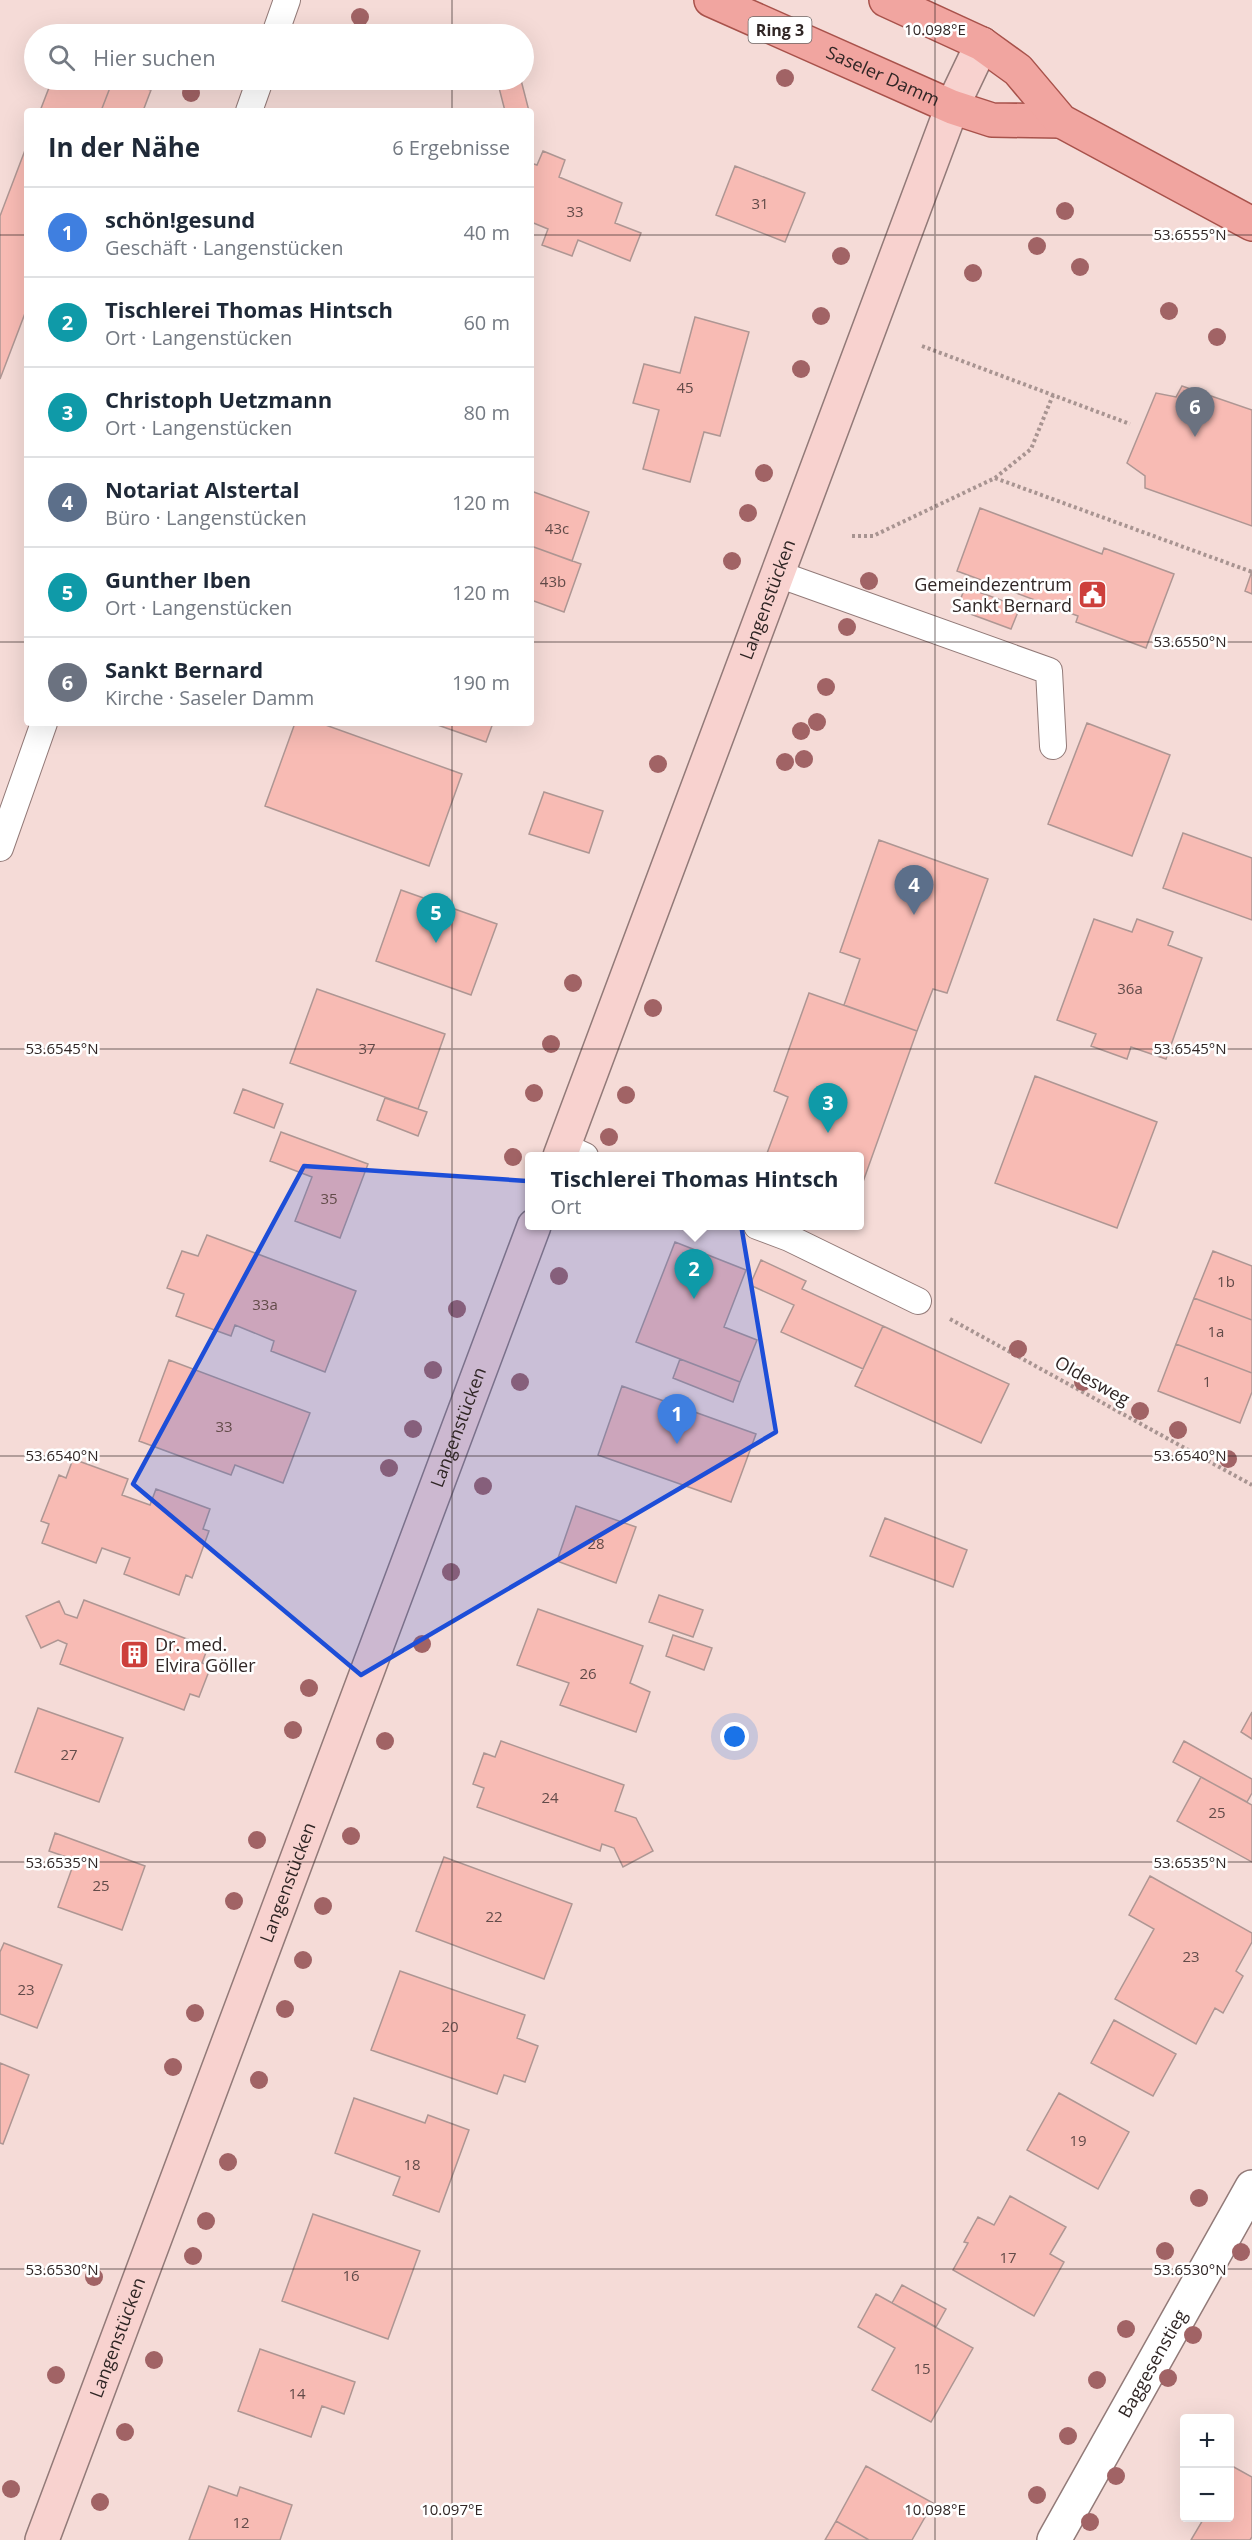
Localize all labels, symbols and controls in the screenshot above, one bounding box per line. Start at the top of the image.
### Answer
road number: Ring 3 [748,17,812,43]
text: 10.098°E [904,19,966,39]
search box [24,24,534,90]
street label: Saseler Damm [823,40,944,111]
icon: search [45,41,78,74]
text: Hier suchen [93,42,216,72]
text: In der Nähe [48,129,200,165]
text: 6 Ergebnisse [392,134,510,161]
house number: 31 [751,193,769,213]
house number: 33 [566,201,584,221]
text: schön!gesund [105,204,255,234]
text: 1 [62,219,73,246]
text: 40 m [463,219,510,246]
text: 53.6555°N [1153,224,1227,244]
text: Geschäft · Langenstücken [105,234,343,261]
text: Tischlerei Thomas Hintsch [105,294,393,324]
text: 2 [62,309,73,336]
text: 60 m [463,309,510,336]
text: Ort · Langenstücken [105,324,292,351]
house number: 45 [676,377,694,397]
text: Christoph Uetzmann [105,384,332,414]
pin: 6 [1176,388,1214,437]
text: 3 [62,399,73,426]
text: 80 m [463,399,510,426]
text: Ort · Langenstücken [105,414,292,441]
text: Notariat Alstertal [105,474,300,504]
text: 4 [62,489,73,516]
text: 120 m [452,489,510,516]
text: Büro · Langenstücken [105,504,307,531]
house number: 43c [545,518,569,538]
street label: Langenstücken [734,536,800,663]
text: Gunther Iben [105,564,251,594]
house number: 43b [540,571,566,591]
place label: Gemeindezentrum Sankt Bernard [914,572,1072,617]
text: 5 [62,579,73,606]
text: 120 m [452,579,510,606]
public building icon: Gemeindezentrum Sankt Bernard [1077,579,1109,611]
text: Ort · Langenstücken [105,594,292,621]
text: 53.6550°N [1153,631,1227,651]
text: Sankt Bernard [105,654,263,684]
text: 6 [62,669,73,696]
text: 190 m [452,669,510,696]
text: Kirche · Saseler Damm [105,684,314,711]
pin: 4 [894,866,934,915]
pin: 5 [416,894,456,943]
house number: 36a [1117,978,1143,998]
text: 53.6545°N [25,1038,99,1058]
house number: 37 [358,1038,376,1058]
text: 53.6545°N [1153,1038,1227,1058]
pin: 3 [808,1084,848,1133]
popup [525,1152,864,1230]
text: Tischlerei Thomas Hintsch [551,1163,838,1193]
house number: 35 [320,1188,338,1208]
text: Ort [551,1193,581,1220]
pin: 2 [674,1250,714,1299]
house number: 1b [1217,1271,1235,1291]
house number: 33a [252,1294,278,1314]
house number: 1a [1208,1321,1224,1341]
street label: Oldesweg [1051,1350,1134,1411]
street label: Langenstücken [424,1364,491,1491]
house number: 1 [1203,1371,1211,1391]
pin: 1 [658,1394,696,1444]
house number: 33 [215,1416,233,1436]
text: 53.6540°N [25,1445,99,1465]
text: 53.6540°N [1153,1445,1227,1465]
house number: 28 [587,1533,605,1553]
place label: Dr. med. Elvira Göller [155,1632,256,1677]
building icon: Dr. med. Elvira Göller [118,1639,150,1671]
house number: 26 [579,1663,597,1683]
your location [720,1722,749,1751]
house number: 27 [60,1744,78,1764]
house number: 24 [541,1787,559,1807]
house number: 25 [1208,1802,1226,1822]
street label: Langenstücken [254,1819,321,1946]
text: 53.6535°N [25,1852,99,1872]
text: 53.6535°N [1153,1852,1227,1872]
house number: 25 [92,1875,110,1895]
house number: 22 [485,1906,503,1926]
house number: 23 [1182,1946,1200,1966]
house number: 23 [17,1979,35,1999]
house number: 20 [441,2016,459,2036]
house number: 19 [1069,2130,1087,2150]
house number: 18 [403,2154,421,2174]
house number: 17 [999,2247,1017,2267]
text: 53.6530°N [25,2259,99,2279]
text: 53.6530°N [1153,2259,1227,2279]
house number: 16 [342,2265,360,2285]
street label: Langenstücken [83,2274,150,2401]
street label: Baggesenstieg [1112,2305,1192,2422]
house number: 15 [913,2358,931,2378]
house number: 14 [288,2383,306,2403]
map controls [1180,2414,1234,2522]
button: + [1180,2414,1234,2468]
button: − [1180,2468,1234,2522]
text: 10.097°E [421,2499,483,2519]
text: 10.098°E [904,2499,966,2519]
house number: 12 [232,2512,250,2532]

